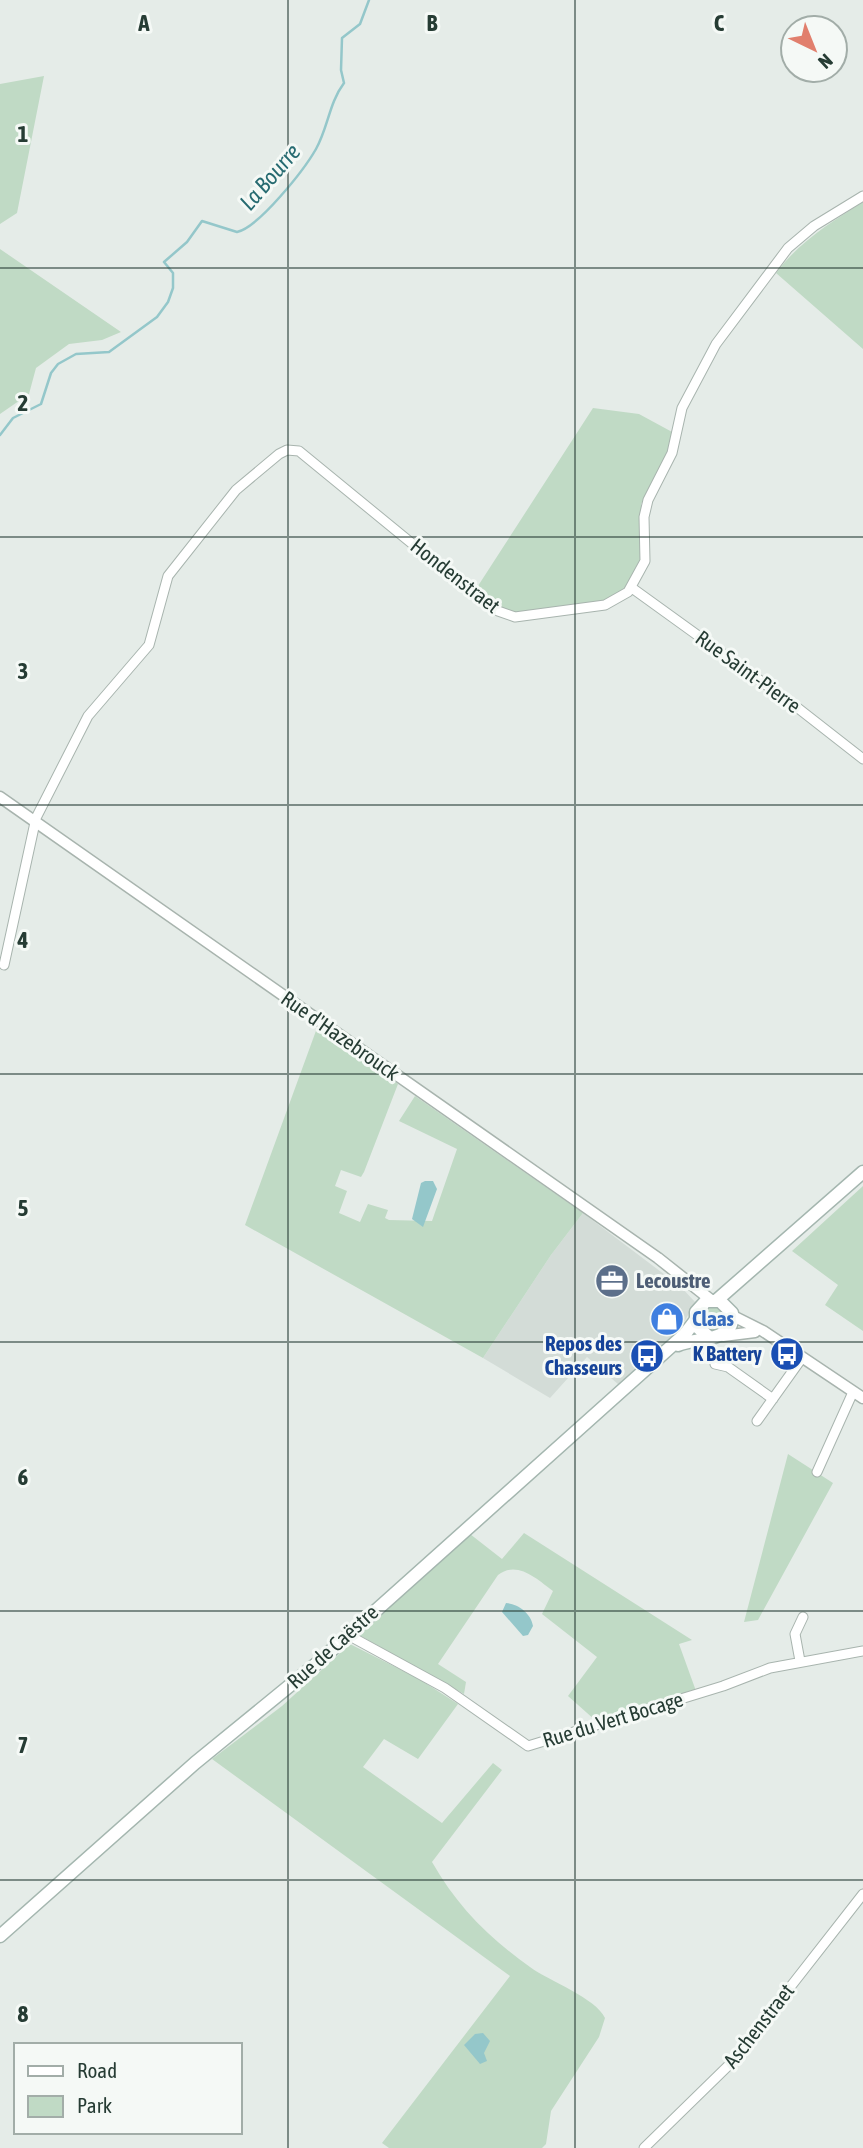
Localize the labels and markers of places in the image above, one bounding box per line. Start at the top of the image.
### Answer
office icon: Lecoustre [593,1262,631,1300]
place label: Lecoustre [636,1268,711,1292]
shop icon: Claas [648,1300,686,1338]
place label: Claas [692,1306,735,1330]
place label: Repos des Chasseurs [544,1331,623,1379]
bus stop icon: K Battery [768,1335,806,1373]
bus stop icon: Repos des Chasseurs [628,1337,666,1375]
place label: K Battery [693,1341,762,1365]

